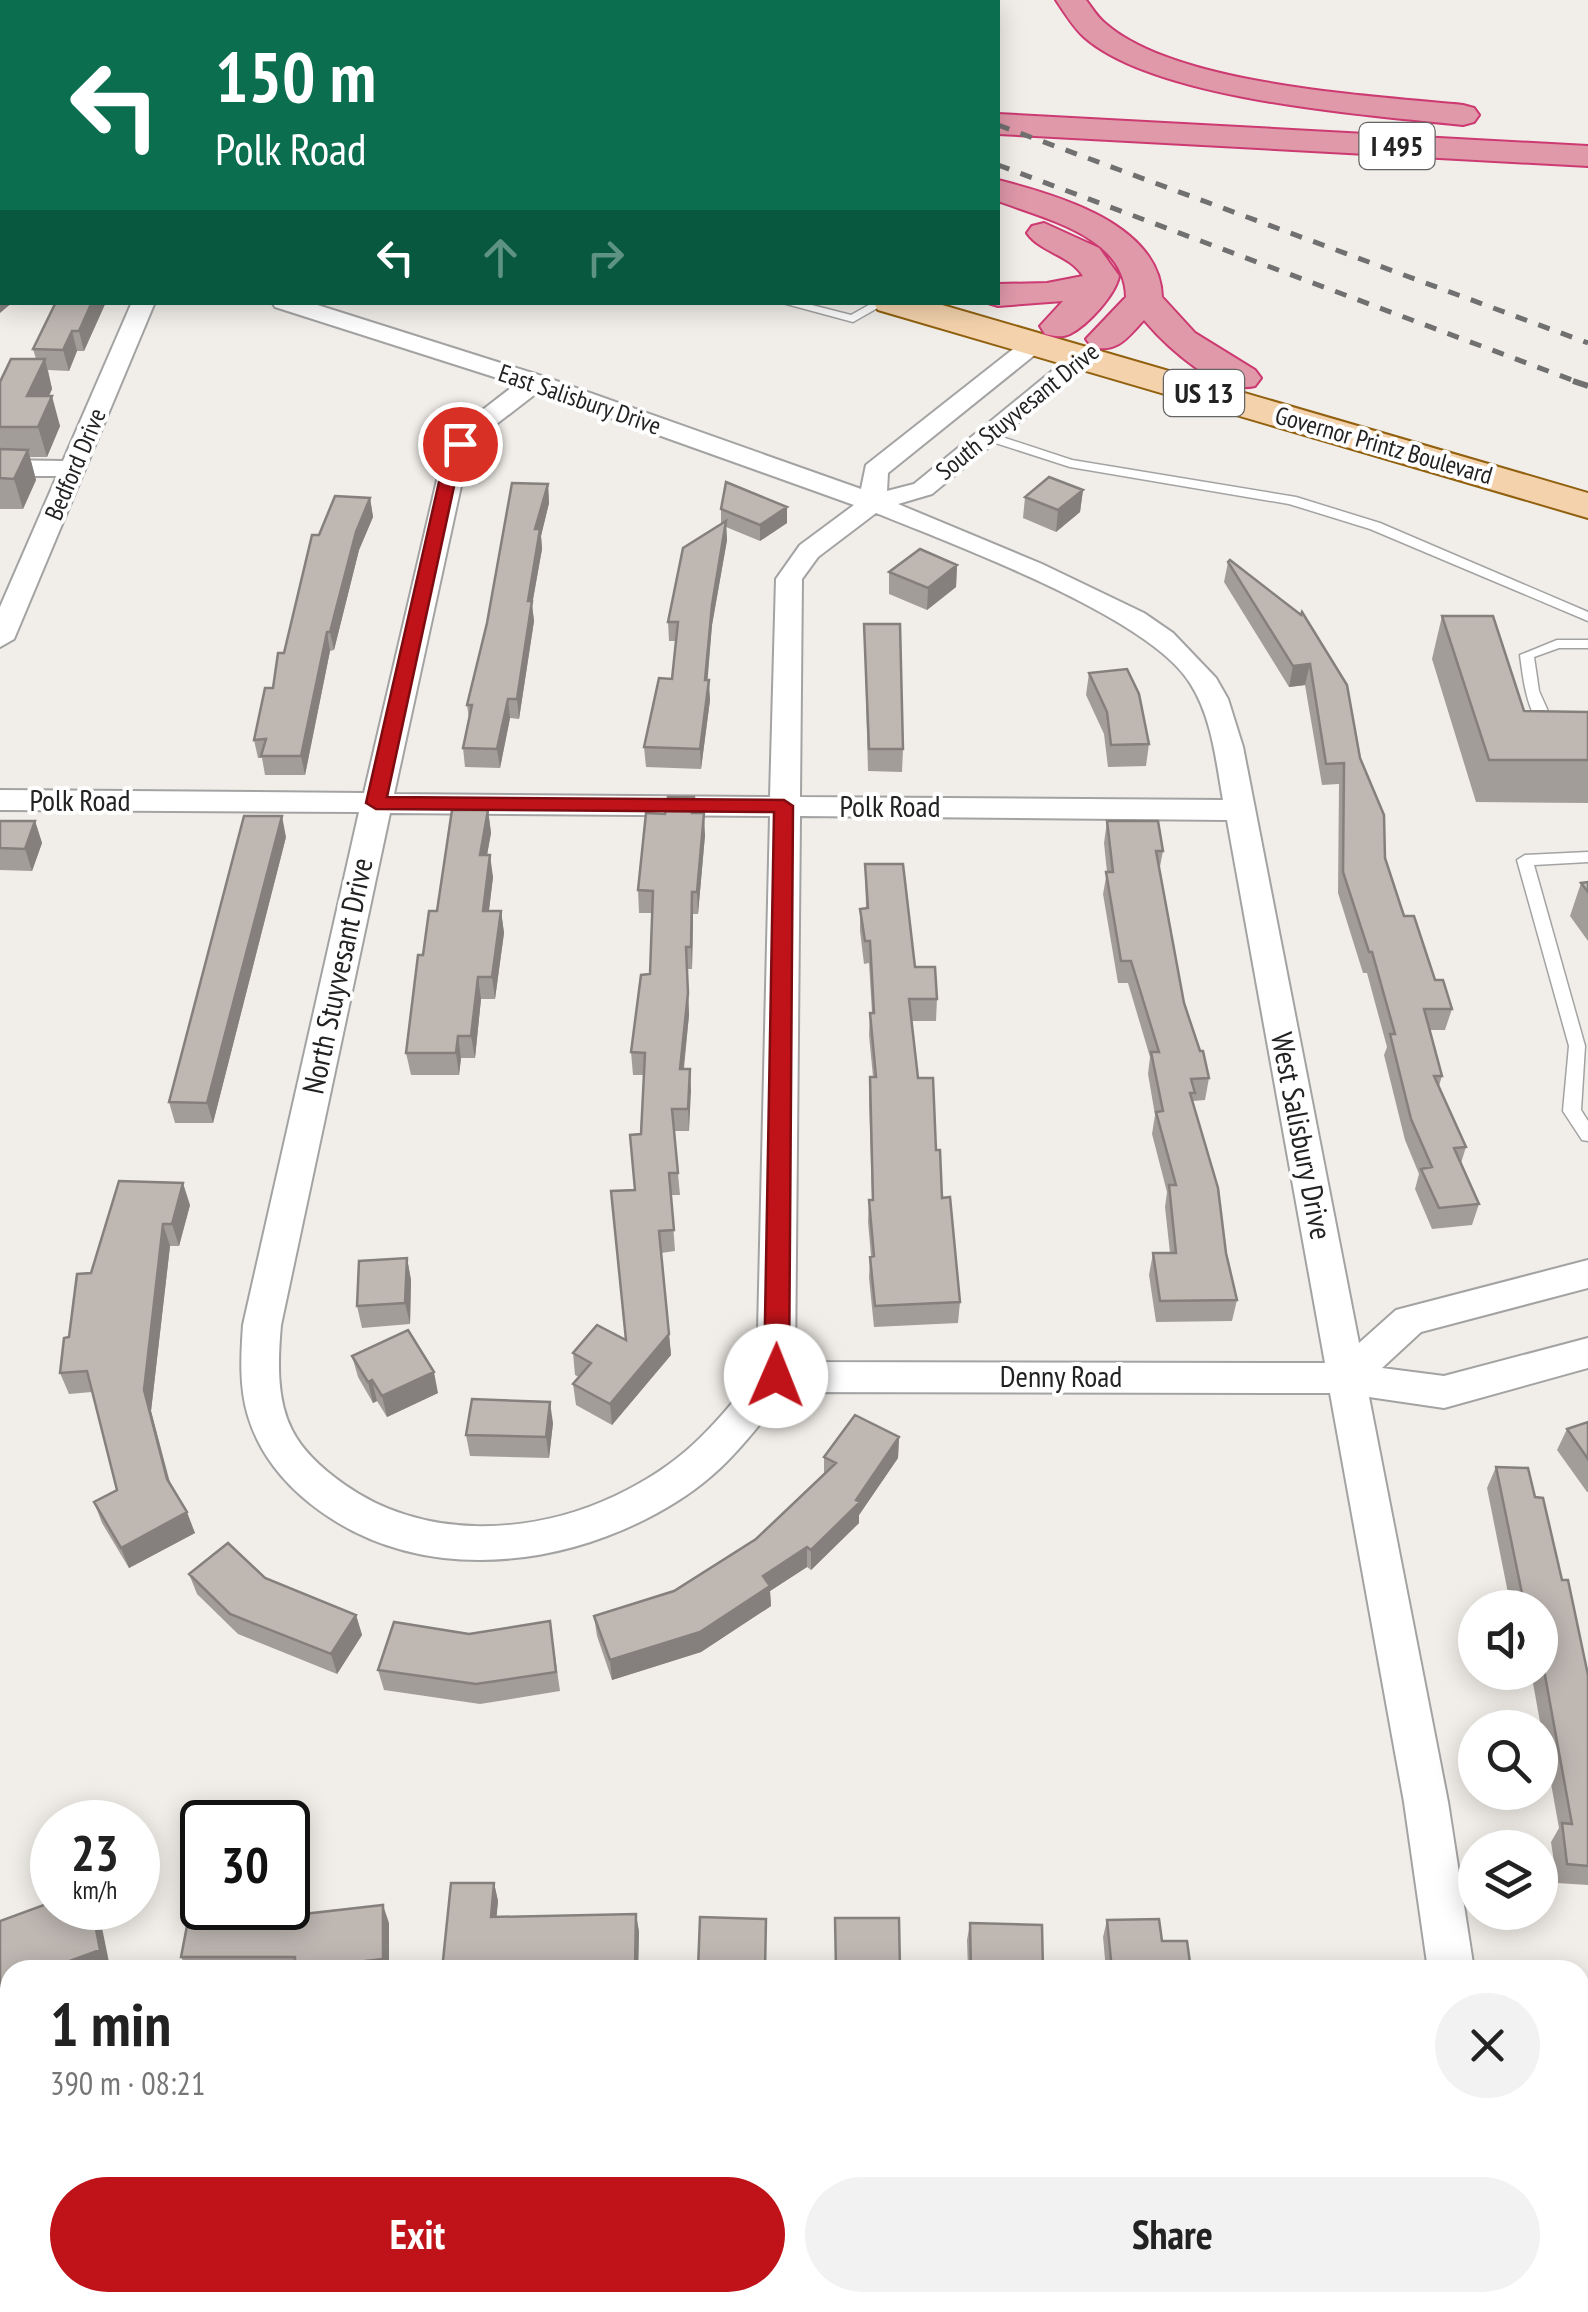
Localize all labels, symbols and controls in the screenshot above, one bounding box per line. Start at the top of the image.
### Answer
text: 150 m [215,31,376,121]
icon: left [50,40,180,170]
text: Polk Road [215,119,367,177]
road number: I 495 [1360,123,1434,169]
icon: left [368,230,423,285]
icon: ahead [473,230,528,285]
icon: right [578,230,633,285]
street label: South Stuyvesant Drive [929,335,1105,487]
street label: East Salisbury Drive [495,356,665,442]
road number: US 13 [1164,370,1244,416]
street label: Governor Printz Boulevard [1272,399,1496,491]
pin [418,402,503,487]
street label: Bedford Drive [37,403,113,525]
icon: arrive [433,417,488,472]
street label: Polk Road [29,780,131,819]
street label: Polk Road [839,786,941,825]
street label: North Stuyvesant Drive [293,854,381,1097]
street label: West Salisbury Drive [1263,1029,1342,1243]
position arrow [724,1324,828,1428]
street label: Denny Road [1000,1356,1122,1395]
map controls [1458,1590,1558,1930]
button: sound [1458,1590,1558,1690]
button: search [1458,1710,1558,1810]
speed limit sign: 30 [180,1800,310,1930]
text: 23 [71,1820,119,1885]
button: layers [1458,1830,1558,1930]
text: km/h [73,1874,117,1906]
text: 1 min [50,1985,171,2063]
button: close [1435,1993,1540,2098]
text: 390 m · 08:21 [50,2062,205,2104]
button: Exit [50,2177,785,2292]
button: Share [805,2177,1540,2292]

